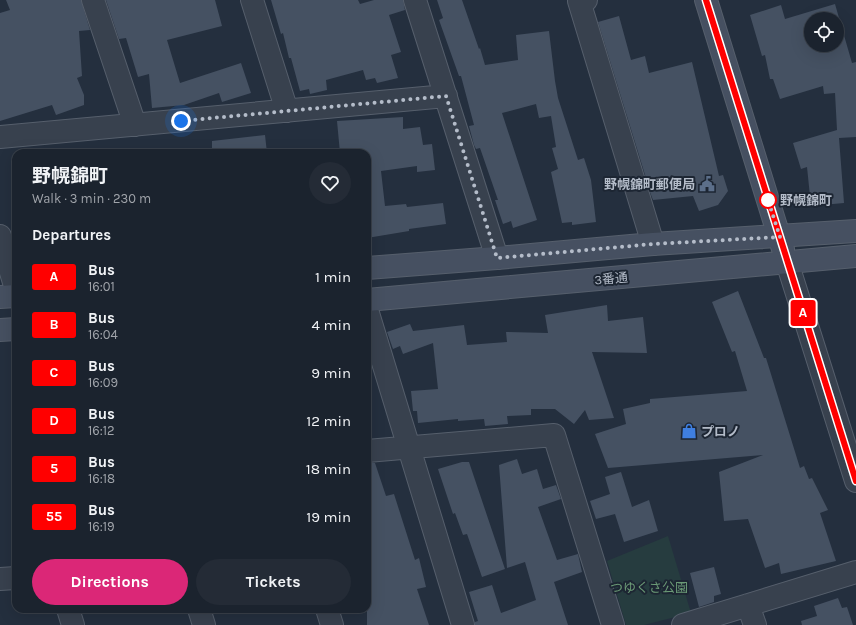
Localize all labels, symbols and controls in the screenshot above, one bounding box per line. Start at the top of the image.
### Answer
map controls [804,12,844,52]
button: locate [804,12,844,52]
your location [171,111,191,131]
button: heart [309,162,351,204]
text: 野幌錦町 [32,165,108,187]
public building icon: 野幌錦町郵便局 [698,175,716,193]
place label: 野幌錦町郵便局 [604,177,695,192]
text: Walk · 3 min · 230 m [32,191,151,206]
marker: 野幌錦町 [759,191,777,209]
place label: 野幌錦町 [780,193,832,208]
text: Departures [32,226,111,244]
text: Bus [88,261,115,279]
text: A [50,268,58,285]
text: 1 min [315,268,351,286]
street label: 3番通 [594,270,628,287]
text: 16:01 [88,279,115,294]
line badge: A [790,300,816,326]
text: A [799,304,807,321]
text: Bus [88,309,115,327]
text: B [49,316,59,333]
text: 4 min [312,316,351,334]
text: 16:04 [88,327,118,342]
text: Bus [88,357,115,375]
text: C [50,364,58,381]
text: 9 min [311,364,351,382]
text: 16:09 [88,375,118,390]
text: Bus [88,405,115,423]
text: D [49,412,59,429]
text: 12 min [306,412,351,430]
shop icon: プロノ [680,422,698,440]
text: 16:12 [88,423,115,438]
place label: プロノ [701,424,740,439]
text: Bus [88,453,115,471]
text: 5 [50,460,58,477]
text: 18 min [306,460,351,478]
text: 16:18 [88,471,115,486]
text: Bus [88,501,115,519]
text: 55 [46,508,62,525]
text: 19 min [306,508,351,526]
text: 16:19 [88,519,115,534]
button: Directions [32,559,188,605]
button: Tickets [196,559,351,605]
park label: つゆくさ公園 [610,580,688,595]

